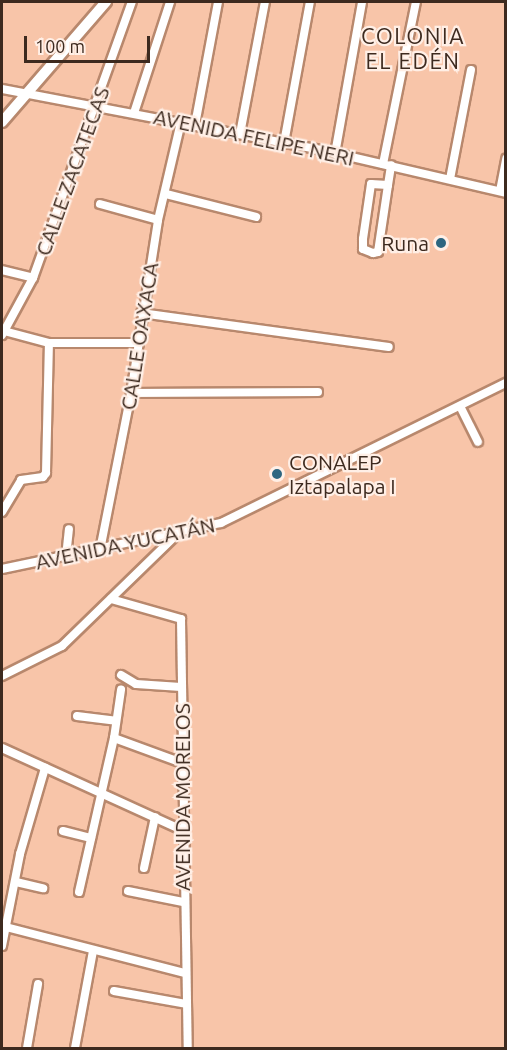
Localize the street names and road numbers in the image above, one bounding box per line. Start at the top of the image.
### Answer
street label: CALLE ZACATECAS [30,83,114,259]
street label: AVENIDA FELIPE NERI [151,103,357,171]
street label: CALLE OAXACA [115,260,163,412]
street label: AVENIDA YUCATÁN [33,512,217,574]
street label: AVENIDA MORELOS [169,703,195,891]

